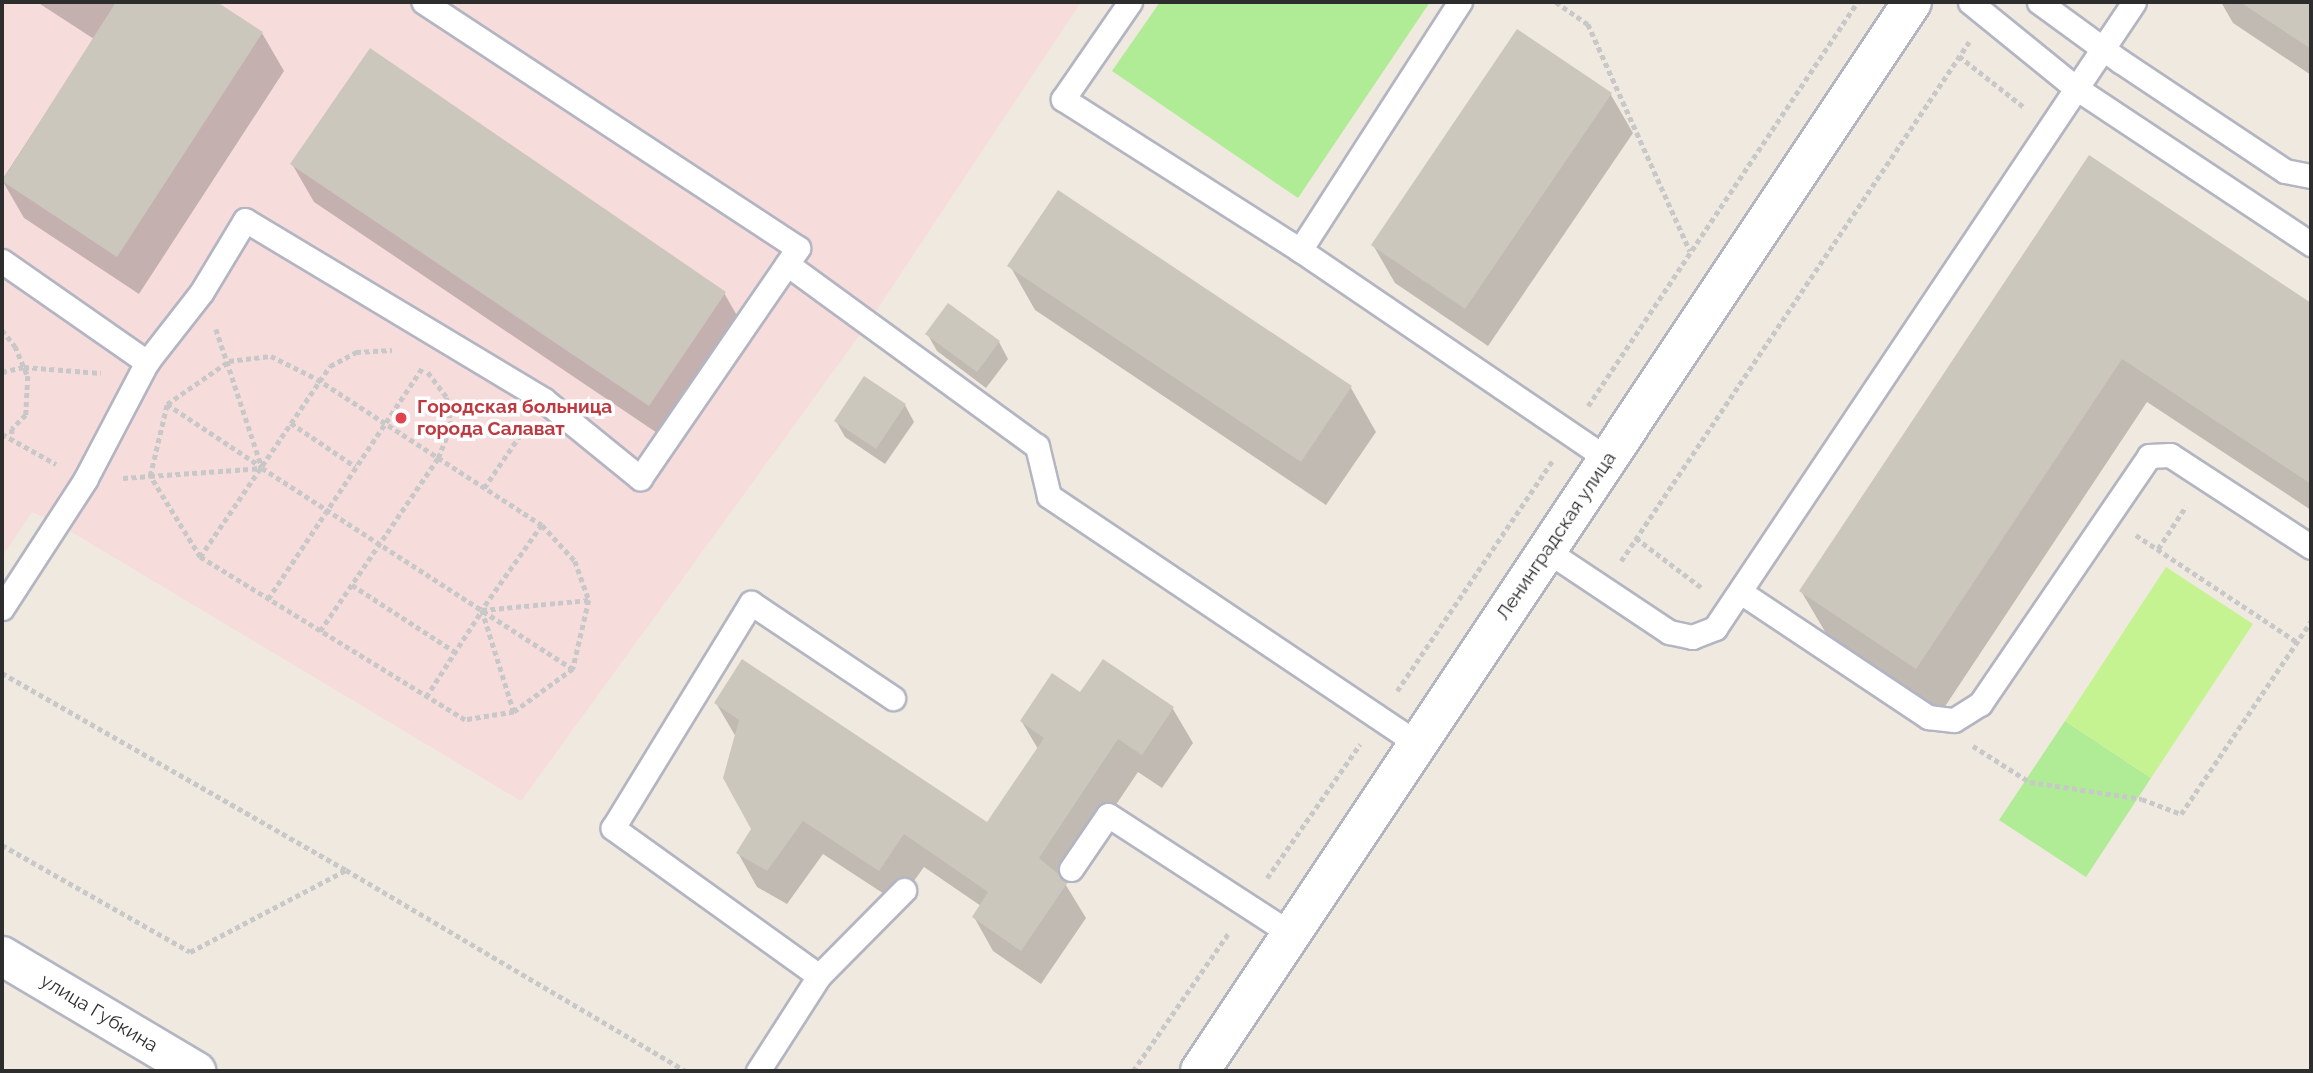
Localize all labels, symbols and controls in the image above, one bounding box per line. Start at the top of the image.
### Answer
place label: Городская больница города Салават [417,396,612,440]
marker: Городская больница города Салават [391,408,411,428]
street label: Ленинградская улица [1491,447,1621,625]
street label: улица Губкина [36,969,162,1057]

